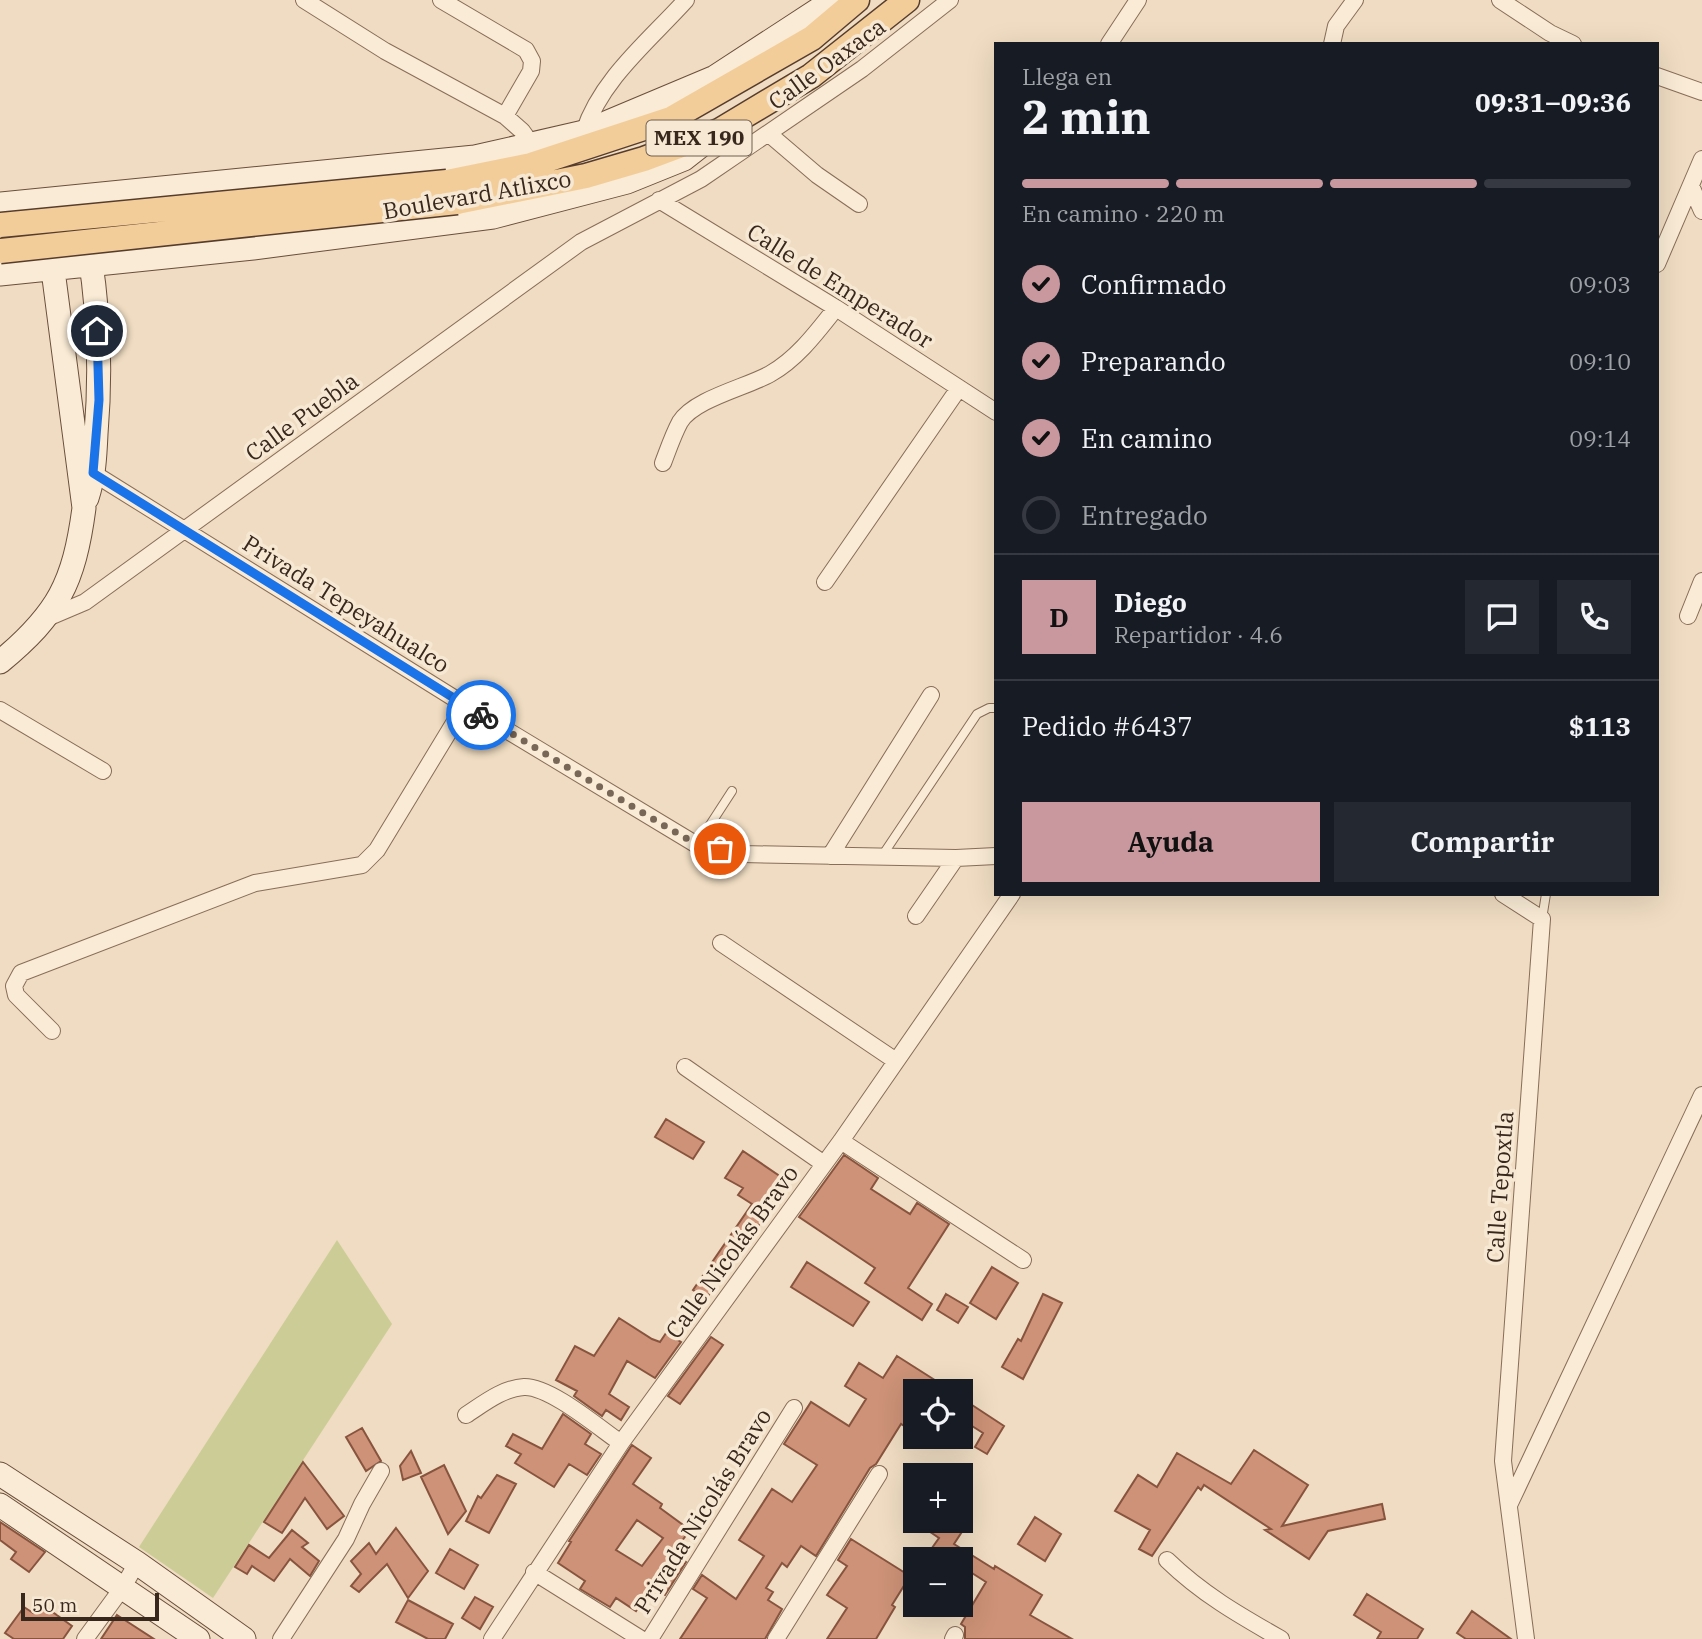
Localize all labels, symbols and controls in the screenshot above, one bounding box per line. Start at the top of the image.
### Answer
street label: Calle Oaxaca [762,11,891,116]
text: Llega en [1022,61,1112,91]
text: 09:31–09:36 [1475,85,1631,119]
text: 2 min [1022,87,1151,147]
road number: MEX 190 [646,120,752,156]
street label: Boulevard Atlixco [380,163,573,225]
text: En camino · 220 m [1022,198,1225,228]
street label: Calle de Emperador [742,216,939,354]
icon: check [1022,265,1060,303]
text: Confirmado [1081,267,1226,301]
text: 09:03 [1569,269,1631,299]
pin [67,301,127,361]
icon: home [78,312,116,350]
icon: check [1022,342,1060,380]
text: Preparando [1081,344,1226,378]
text: 09:10 [1569,346,1631,376]
street label: Calle Puebla [239,365,364,467]
icon: check [1022,419,1060,457]
text: En camino [1081,421,1212,455]
text: 09:14 [1569,423,1631,453]
text: Entregado [1081,498,1208,532]
street label: Privada Tepeyahualco [238,527,455,679]
button: chat [1465,580,1539,654]
button: phone [1557,580,1631,654]
text: Diego [1114,585,1187,619]
text: D [1049,600,1069,634]
text: Repartidor · 4.6 [1114,619,1283,649]
courier [446,680,516,750]
icon: bike [462,696,500,734]
text: Pedido #6437 [1022,709,1193,743]
text: $113 [1569,709,1631,743]
button: Ayuda [1022,802,1320,882]
button: Compartir [1334,802,1631,882]
pin [690,819,750,879]
icon: bag [701,830,739,868]
street label: Calle Tepoxtla [1479,1110,1519,1264]
street label: Calle Nicolás Bravo [658,1159,804,1344]
map controls [903,1379,973,1617]
button: locate [903,1379,973,1449]
street label: Privada Nicolás Bravo [627,1402,778,1619]
button: + [903,1463,973,1533]
button: − [903,1547,973,1617]
scale bar [21,1590,159,1622]
text: 50 m [32,1593,77,1617]

